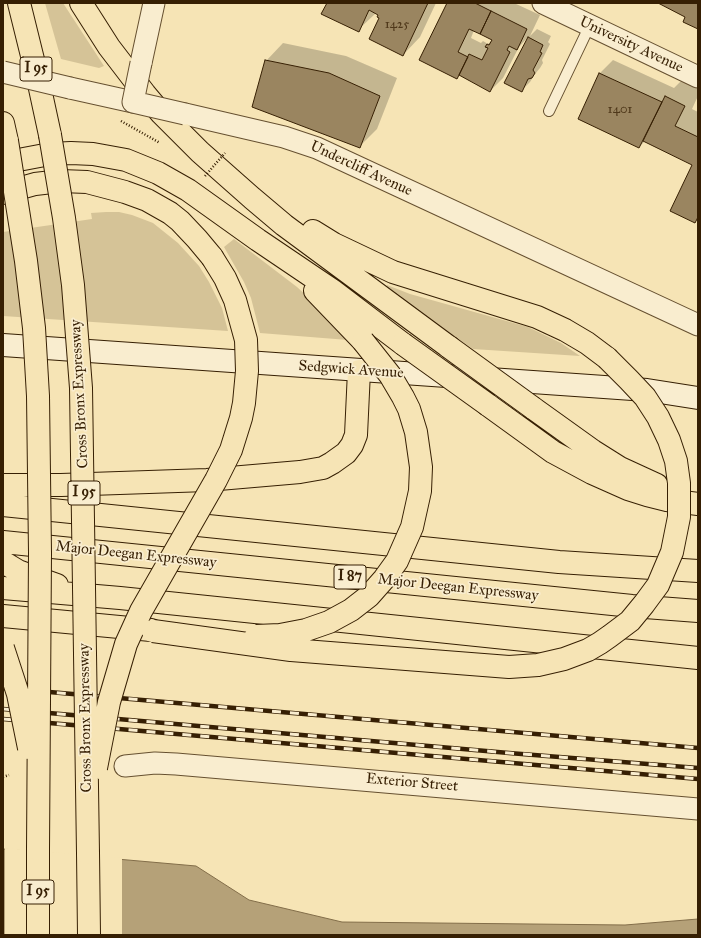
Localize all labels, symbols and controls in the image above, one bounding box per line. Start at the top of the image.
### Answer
street label: University Avenue [576,13,686,77]
house number: 1425 [385,17,409,33]
road number: I 95 [20,57,52,81]
house number: 1401 [608,102,632,118]
street label: Undercliff Avenue [307,137,415,201]
street label: Cross Bronx Expressway [67,319,93,469]
street label: Sedgwick Avenue [298,357,404,383]
road number: I 95 [68,481,100,505]
street label: Major Deegan Expressway [55,538,217,572]
road number: I 87 [334,565,366,589]
street label: Major Deegan Expressway [377,571,539,605]
street label: Cross Bronx Expressway [76,643,96,793]
street label: Exterior Street [365,770,459,796]
road number: I 95 [22,880,54,904]

